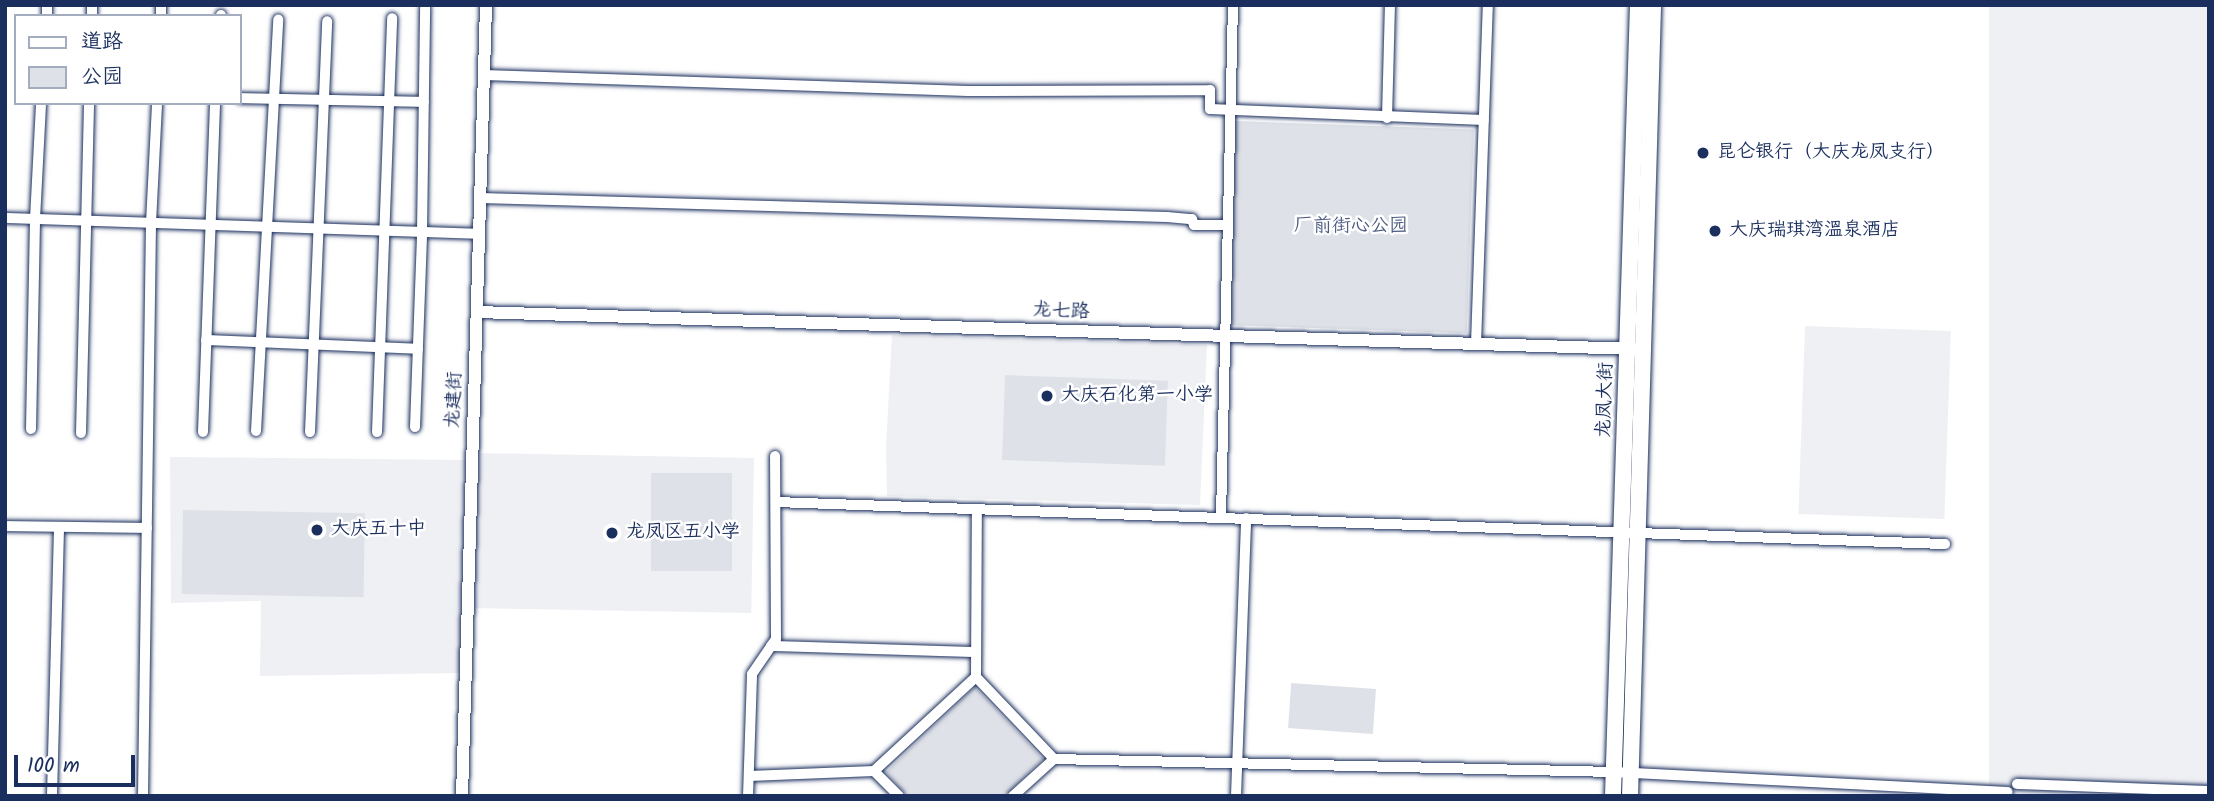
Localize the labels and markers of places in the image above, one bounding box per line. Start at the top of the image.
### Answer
place label: 昆仑银行（大庆龙凤支行） [1717,142,1945,164]
marker: 昆仑银行（大庆龙凤支行） [1695,145,1711,161]
place label: 大庆瑞琪湾温泉酒店 [1729,220,1900,242]
marker: 大庆瑞琪湾温泉酒店 [1707,223,1723,239]
place label: 大庆石化第一小学 [1061,385,1213,407]
marker: 大庆石化第一小学 [1039,388,1055,404]
place label: 大庆五十中 [331,519,426,541]
marker: 大庆五十中 [309,522,325,538]
place label: 龙凤区五小学 [626,522,740,544]
marker: 龙凤区五小学 [604,525,620,541]

